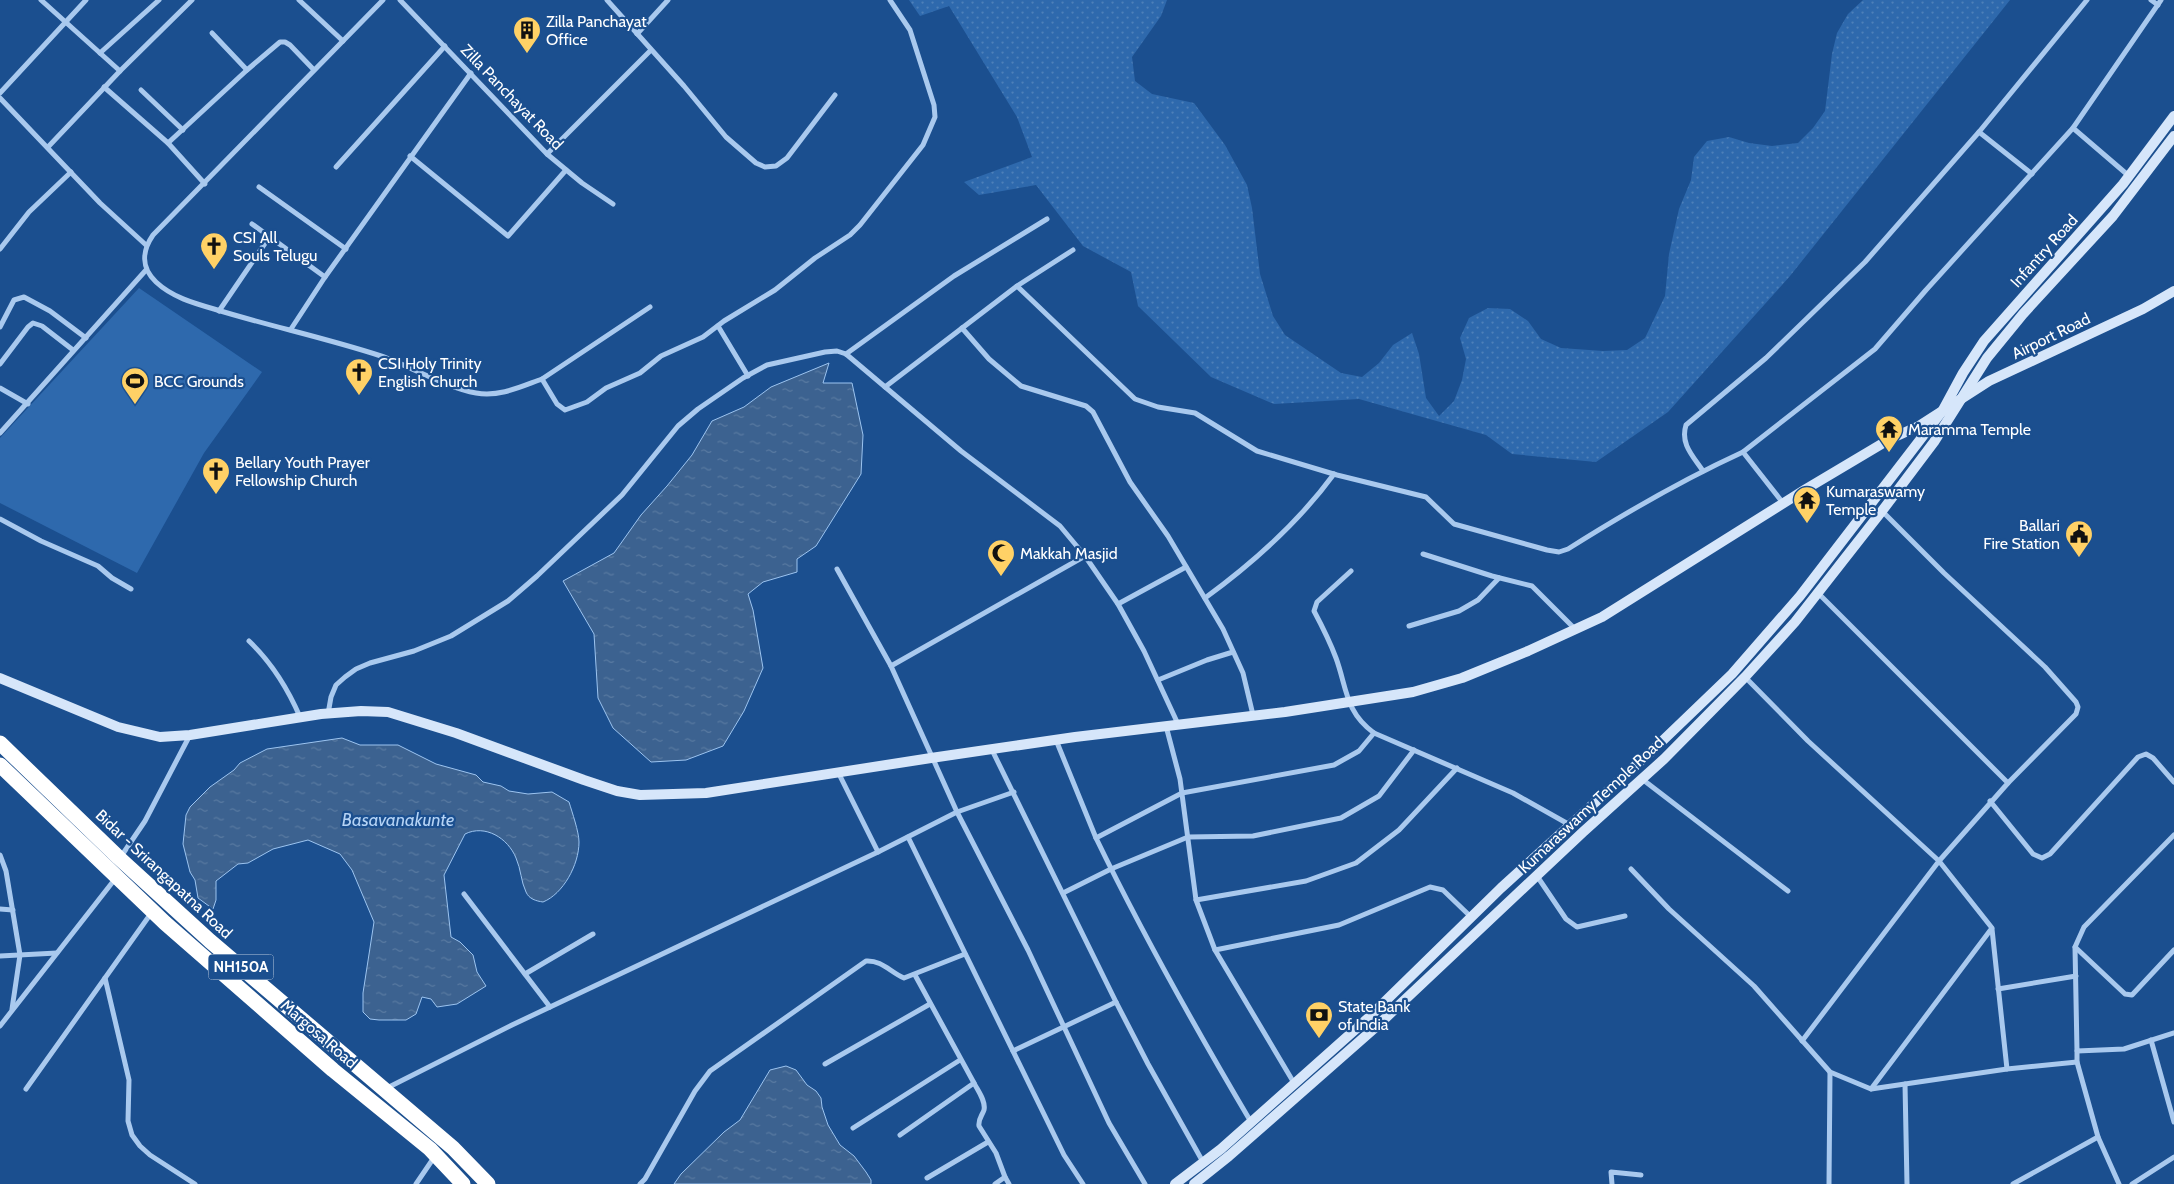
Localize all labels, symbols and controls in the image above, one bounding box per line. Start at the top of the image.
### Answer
place label: Zilla Panchayat Office [546,12,647,49]
building icon: Zilla Panchayat Office [512,15,542,54]
street label: Zilla Panchayat Road [457,40,567,154]
street label: Infantry Road [2006,211,2082,291]
place label: CSI All Souls Telugu [233,228,318,265]
church icon: CSI All Souls Telugu [199,231,229,270]
street label: Airport Road [2009,309,2093,363]
place label: CSI Holy Trinity English Church [378,354,481,391]
church icon: CSI Holy Trinity English Church [344,357,374,396]
sports icon: BCC Grounds [120,366,150,405]
place label: BCC Grounds [154,372,244,391]
temple icon: Maramma Temple [1874,414,1904,453]
place label: Maramma Temple [1908,420,2031,439]
place label: Bellary Youth Prayer Fellowship Church [235,453,371,490]
church icon: Bellary Youth Prayer Fellowship Church [201,456,231,495]
place label: Kumaraswamy Temple [1826,482,1925,519]
temple icon: Kumaraswamy Temple [1792,485,1822,524]
place label: Ballari Fire Station [1983,516,2060,553]
public building icon: Ballari Fire Station [2064,519,2094,558]
mosque icon: Makkah Masjid [986,538,1016,577]
place label: Makkah Masjid [1020,544,1118,563]
street label: Kumaraswamy Temple Road [1515,733,1667,877]
street label: Bidar - Srirangapatna Road [92,806,236,942]
water label: Basavanakunte [342,809,454,831]
road number: NH150A [208,954,274,980]
street label: Margosa Road [277,996,361,1072]
place label: State Bank of India [1338,997,1411,1034]
bank icon: State Bank of India [1304,1000,1334,1039]

